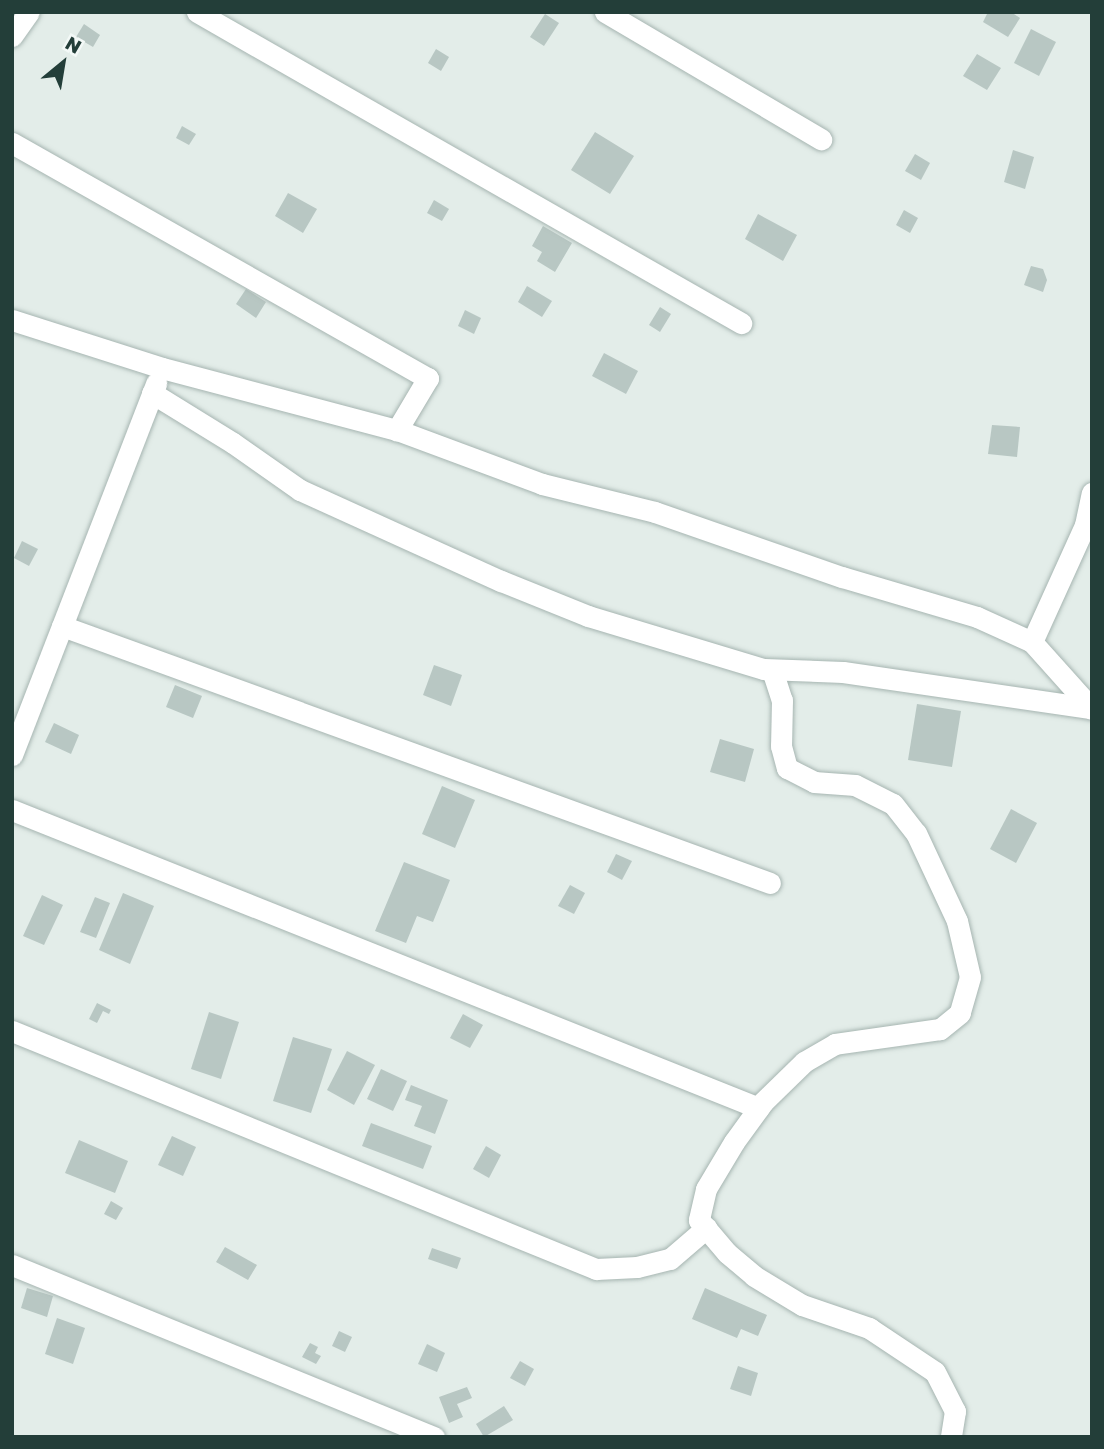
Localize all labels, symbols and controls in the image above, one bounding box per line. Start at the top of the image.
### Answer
north arrow [28,28,98,98]
text: N [62,31,86,58]

